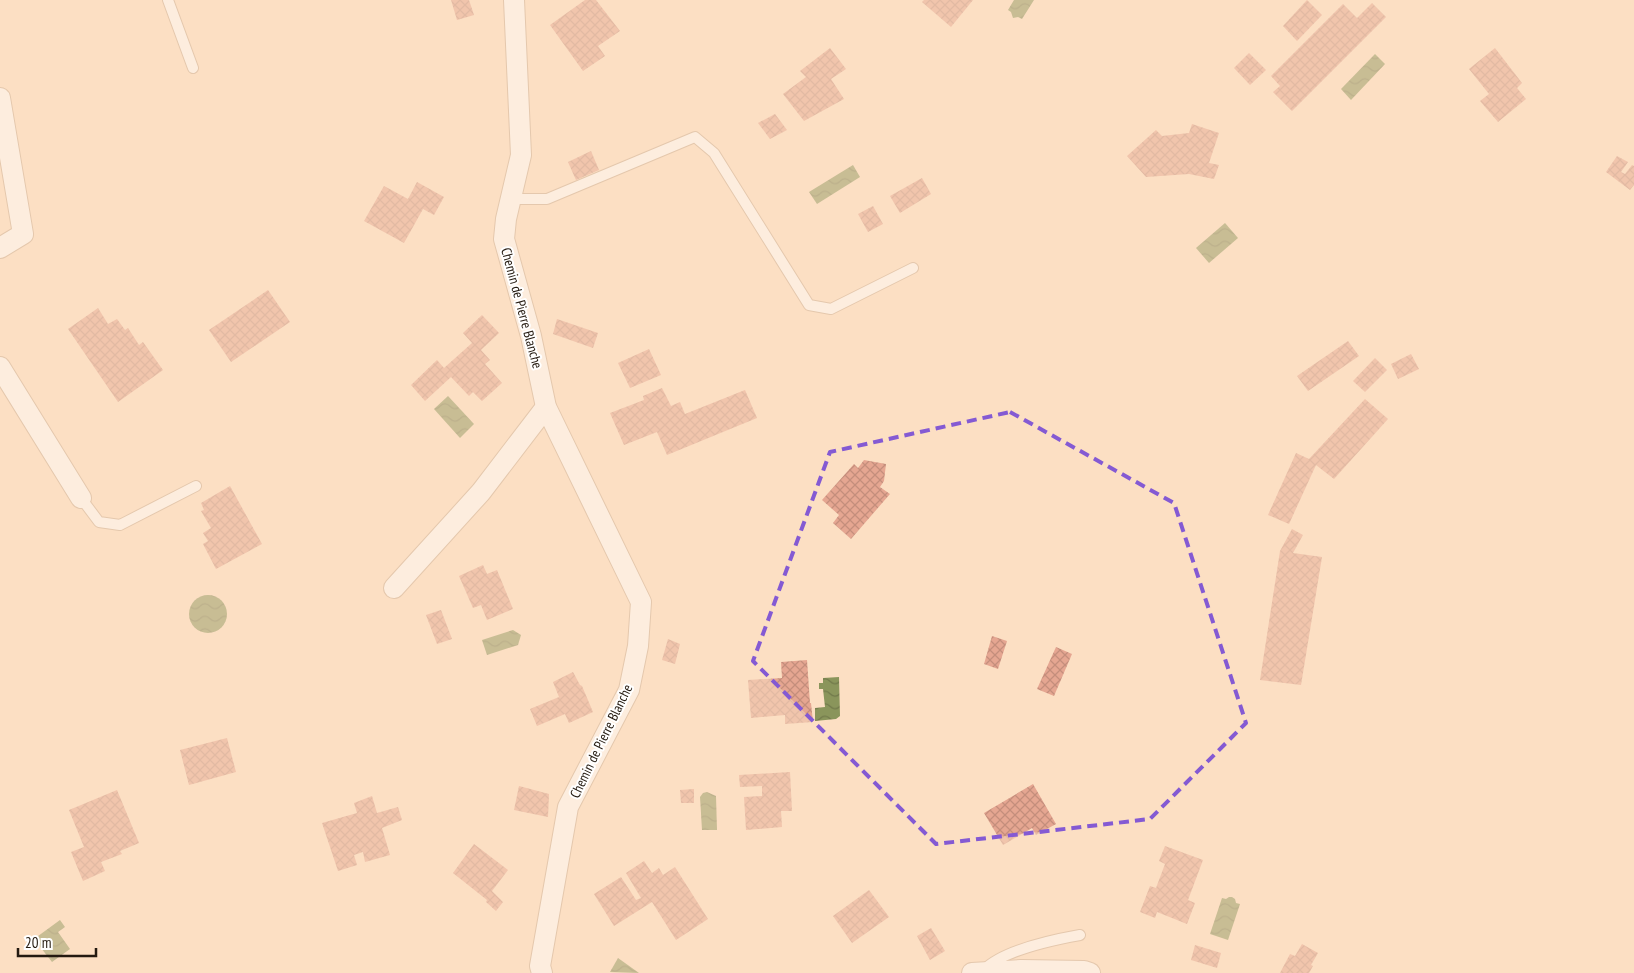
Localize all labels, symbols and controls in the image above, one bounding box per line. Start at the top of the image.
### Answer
street label: Chemin de Pierre Blanche [497,246,547,371]
street label: Chemin de Pierre Blanche [566,681,636,801]
scale bar [18,926,95,958]
text: 20 m [25,933,51,952]

